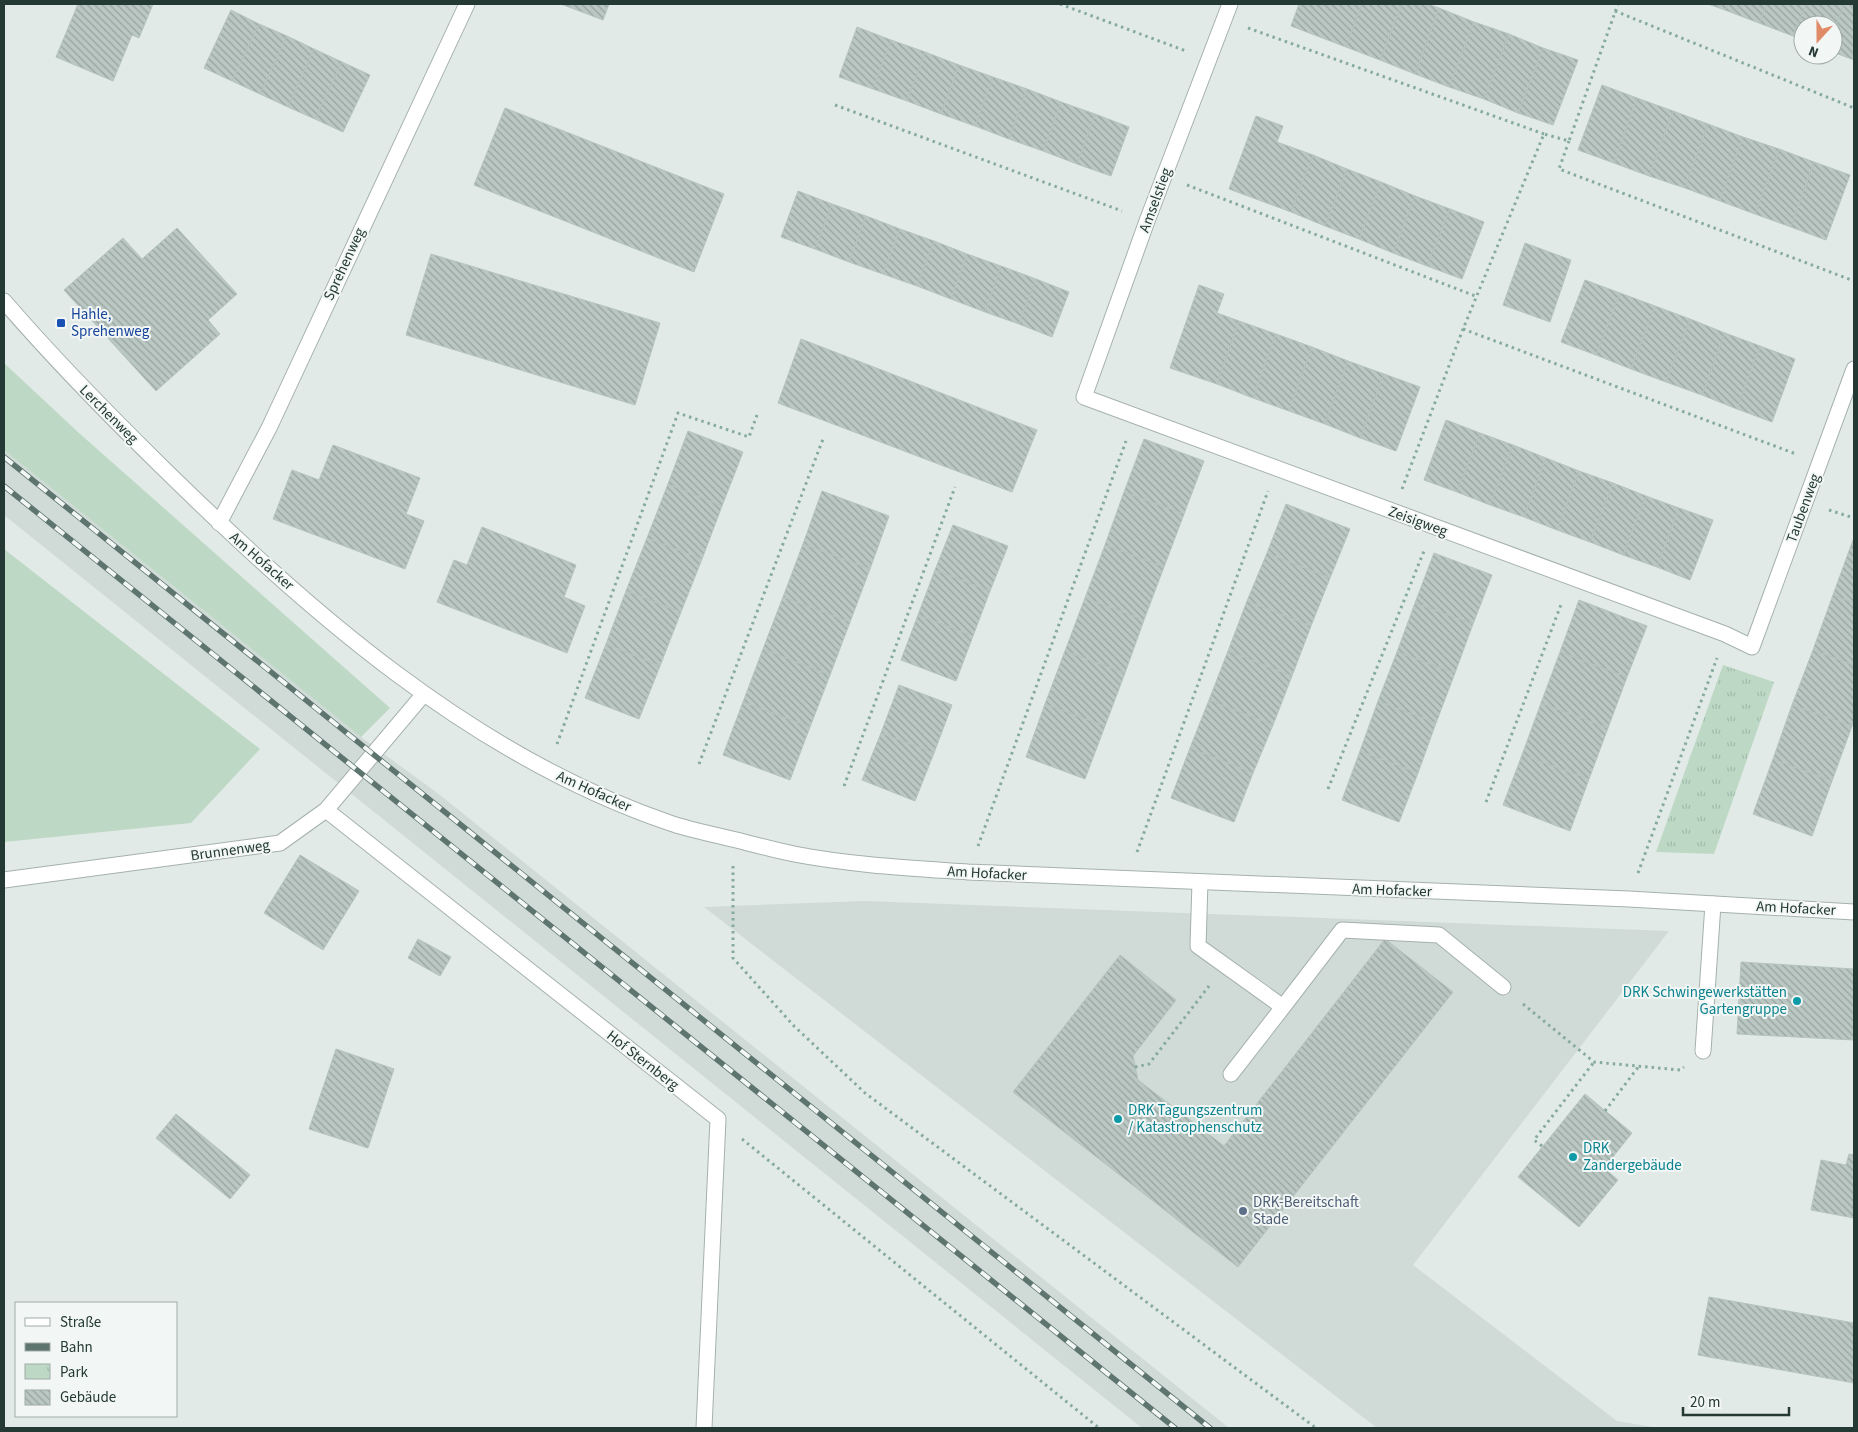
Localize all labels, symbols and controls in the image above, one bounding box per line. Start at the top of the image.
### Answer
north arrow [1793,15,1843,65]
text: N [1806,40,1822,62]
street label: Amselstieg [1134,164,1177,236]
street label: Sprehenweg [318,224,371,304]
place label: Hahle, Sprehenweg [71,304,150,342]
marker: Hahle, Sprehenweg [55,317,67,329]
street label: Lerchenweg [74,380,143,449]
street label: Taubenweg [1781,470,1826,546]
street label: Zeisigweg [1385,501,1451,542]
street label: Am Hofacker [225,527,299,596]
street label: Am Hofacker [553,766,635,818]
street label: Brunnenweg [189,834,271,866]
street label: Am Hofacker [947,861,1028,886]
street label: Am Hofacker [1352,879,1433,902]
street label: Am Hofacker [1756,896,1837,921]
place label: DRK Schwingewerkstätten Gartengruppe [1623,982,1787,1020]
marker: DRK Schwingewerkstätten Gartengruppe [1791,995,1803,1007]
street label: Hof Sternberg [602,1025,684,1096]
place label: DRK Tagungszentrum / Katastrophenschutz [1128,1100,1262,1138]
marker: DRK Tagungszentrum / Katastrophenschutz [1112,1113,1124,1125]
place label: DRK Zandergebäude [1583,1138,1682,1176]
marker: DRK Zandergebäude [1567,1151,1579,1163]
place label: DRK-Bereitschaft Stade [1253,1192,1359,1230]
marker: DRK-Bereitschaft Stade [1237,1205,1249,1217]
legend [15,1302,178,1417]
text: Straße [60,1312,101,1333]
text: Bahn [60,1337,93,1358]
text: Park [60,1362,89,1383]
scale bar [1683,1384,1789,1416]
text: Gebäude [60,1387,116,1408]
text: 20 m [1690,1392,1720,1413]

